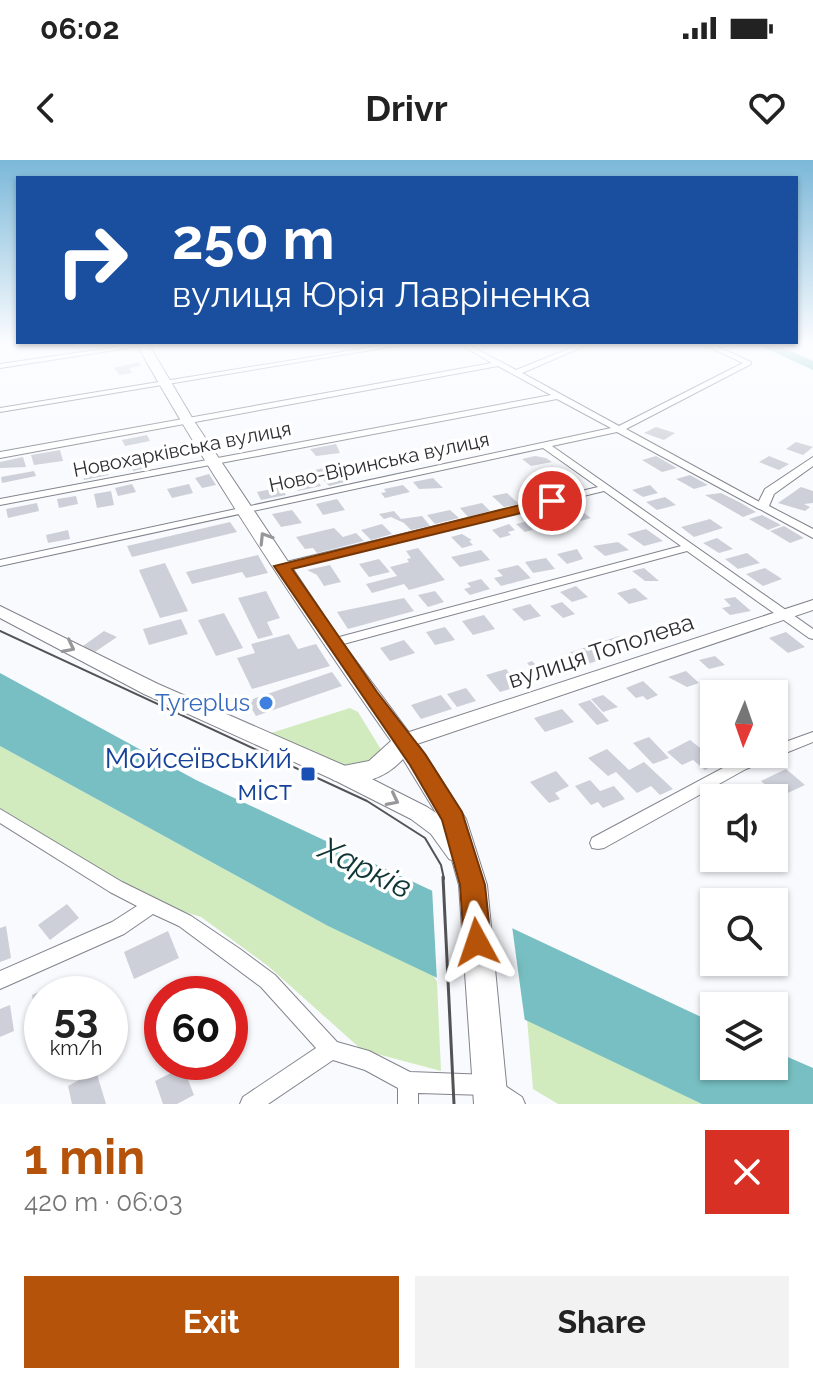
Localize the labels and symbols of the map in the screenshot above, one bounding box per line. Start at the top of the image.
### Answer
street label: Новохарківська вулиця [71,416,293,482]
street label: Ново-Віринська вулиця [266,427,492,497]
pin [518,467,586,535]
one-way arrow [260,533,275,547]
street label: вулиця Тополева [504,607,697,694]
one-way arrow [61,637,76,653]
north arrow [700,680,788,768]
place label: Tyreplus [155,688,250,717]
marker: Tyreplus [257,694,275,712]
place label: Мойсеївський міст [105,742,292,807]
marker: Мойсеївський міст [299,765,317,783]
one-way arrow [385,791,400,806]
water label: Харків [312,829,418,906]
position arrow [435,900,519,984]
speed limit sign: 60 [144,976,248,1080]

